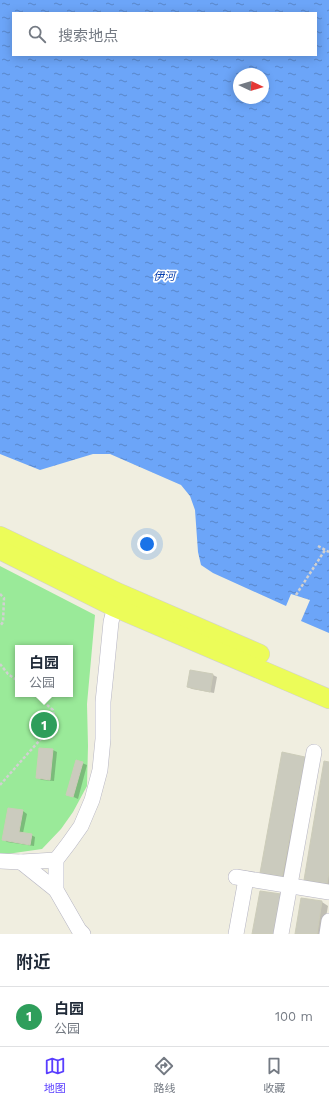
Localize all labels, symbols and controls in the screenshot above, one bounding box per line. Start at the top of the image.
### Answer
search box [12,12,317,56]
icon: search [26,23,48,45]
text: 搜索地点 [58,27,118,45]
north arrow [233,68,269,104]
water label: 伊河 [153,270,177,283]
your location [137,534,157,554]
popup [15,645,73,697]
text: 白园 [29,654,59,672]
text: 公园 [29,675,55,690]
pin: 1 [31,710,57,740]
text: 附近 [16,952,50,972]
text: 白园 [54,1000,84,1018]
text: 1 [26,1009,32,1024]
text: 100 m [275,1009,313,1024]
text: 公园 [54,1021,80,1036]
tab: 地图 [44,1055,66,1095]
tab: 路线 [153,1055,175,1095]
tab: 收藏 [263,1055,285,1095]

